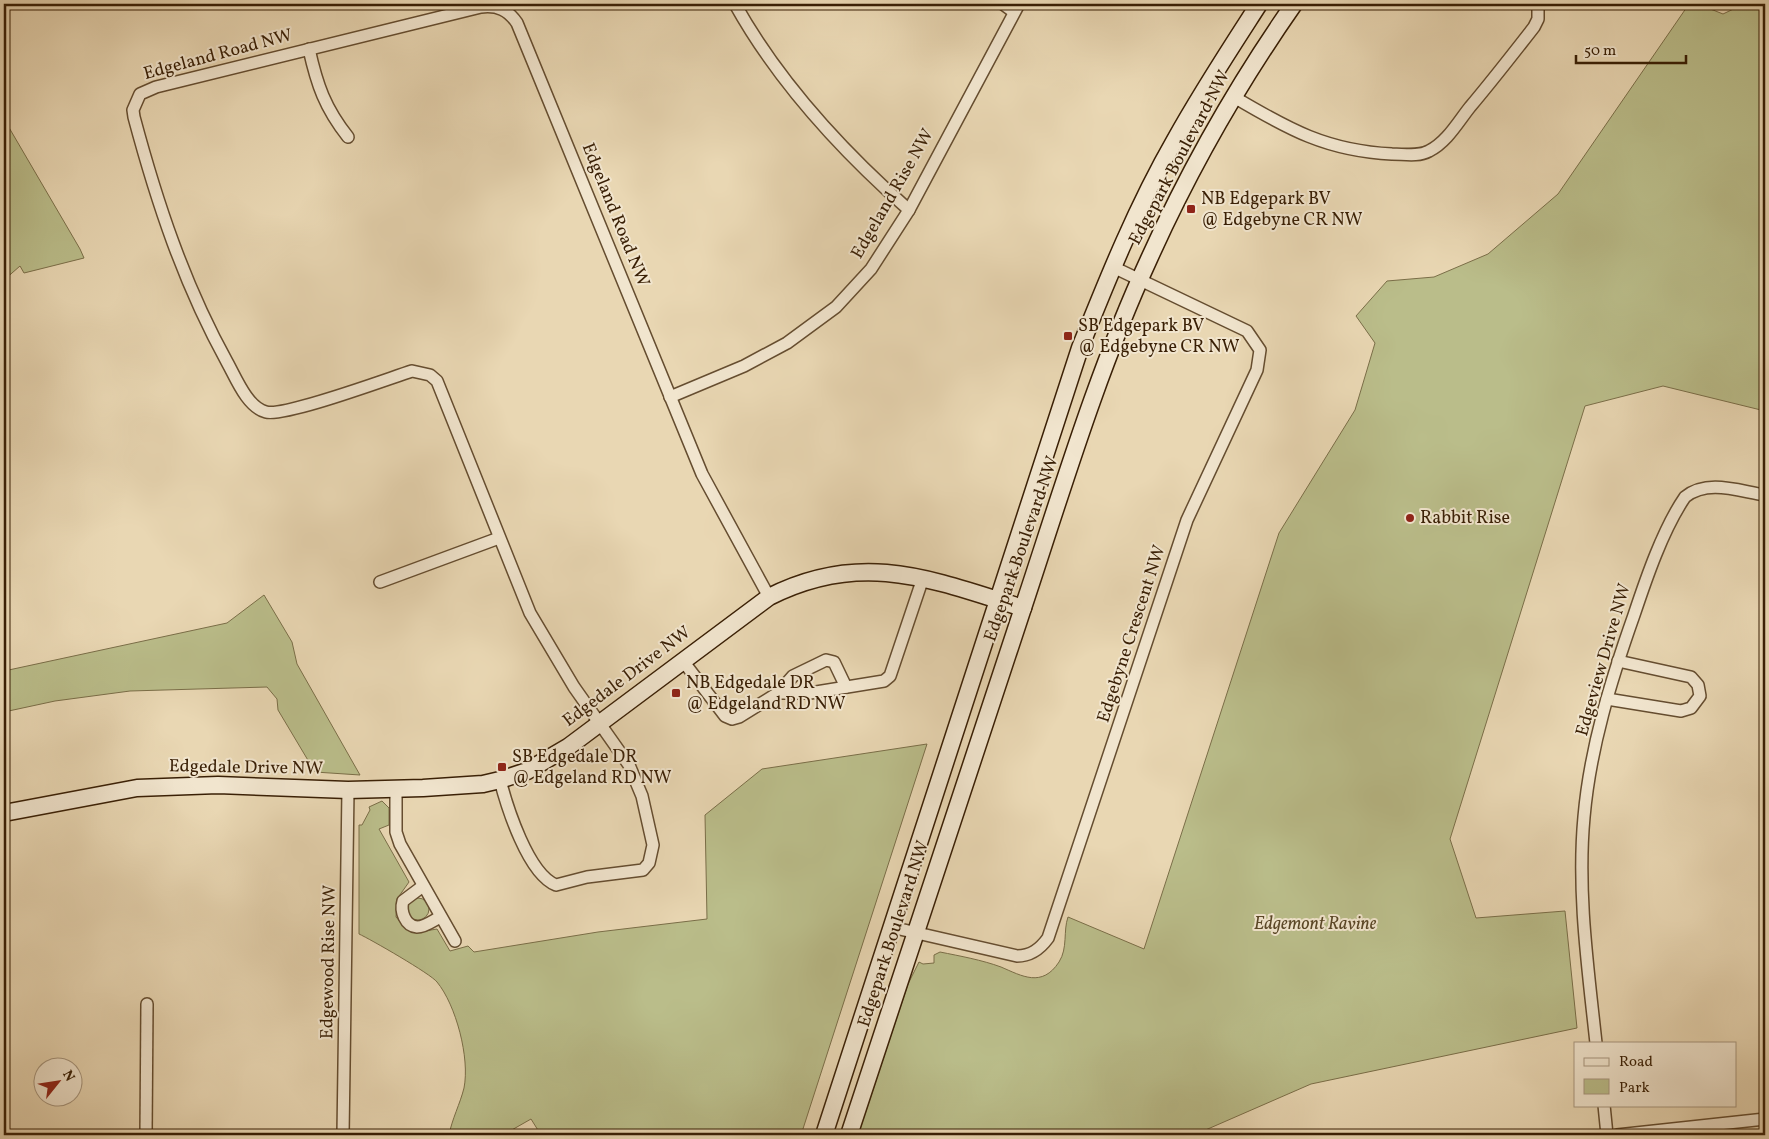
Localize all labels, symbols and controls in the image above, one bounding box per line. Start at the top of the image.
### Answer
street label: Edgeland Road NW [141,23,295,87]
scale bar [1576,32,1686,64]
text: 50 m [1584,41,1616,62]
street label: Edgepark Boulevard NW [1123,66,1237,250]
street label: Edgeland Rise NW [846,124,940,264]
street label: Edgeland Road NW [575,139,655,291]
place label: NB Edgepark BV @ Edgebyne CR NW [1201,187,1363,233]
marker: NB Edgepark BV @ Edgebyne CR NW [1185,203,1197,215]
place label: SB Edgepark BV @ Edgebyne CR NW [1078,314,1240,360]
marker: SB Edgepark BV @ Edgebyne CR NW [1062,330,1074,342]
street label: Edgepark Boulevard NW [978,453,1066,645]
place label: Rabbit Rise [1420,506,1510,531]
marker: Rabbit Rise [1404,512,1416,524]
street label: Edgebyne Crescent NW [1092,542,1172,726]
street label: Edgeview Drive NW [1570,581,1638,739]
street label: Edgedale Drive NW [558,621,696,733]
place label: NB Edgedale DR @ Edgeland RD NW [686,671,846,717]
marker: NB Edgedale DR @ Edgeland RD NW [670,687,682,699]
place label: SB Edgedale DR @ Edgeland RD NW [512,745,672,791]
street label: Edgedale Drive NW [169,754,323,782]
marker: SB Edgedale DR @ Edgeland RD NW [496,761,508,773]
street label: Edgepark Boulevard NW [852,838,936,1030]
street label: Edgewood Rise NW [315,885,343,1039]
park label: Edgemont Ravine [1254,912,1377,937]
legend [1574,1042,1736,1106]
text: Road [1619,1052,1653,1073]
north arrow [32,1056,82,1106]
text: N [57,1067,79,1085]
text: Park [1619,1078,1650,1099]

